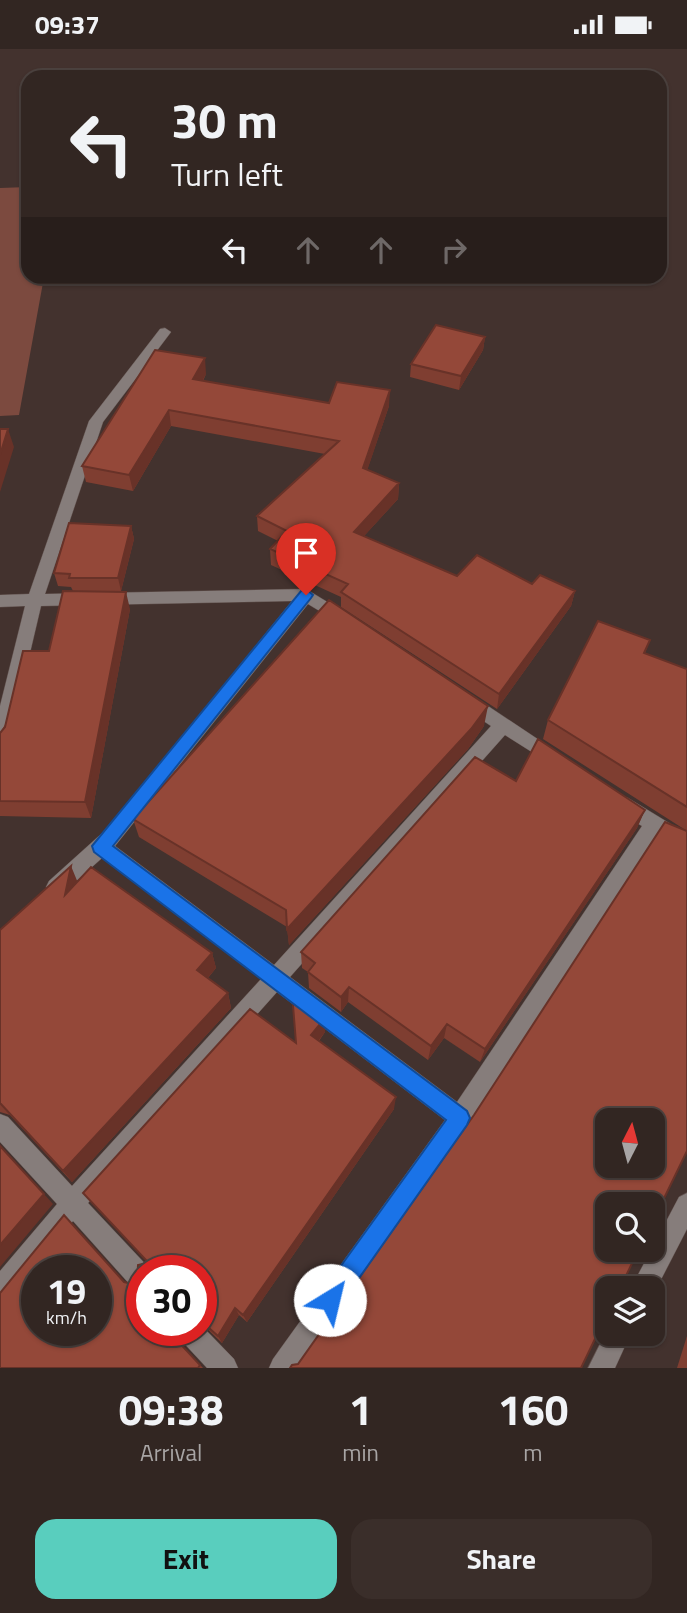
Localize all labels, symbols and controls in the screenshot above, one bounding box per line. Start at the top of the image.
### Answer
text: 09:37 [35,5,100,44]
text: 30 m [171,82,278,157]
icon: left [56,98,147,189]
text: Turn left [171,150,283,198]
icon: left [216,231,254,269]
icon: ahead [289,231,327,269]
icon: ahead [362,231,400,269]
icon: right [435,231,473,269]
pin [276,523,336,595]
icon: arrive [287,534,325,572]
north arrow [595,1108,665,1178]
map controls [595,1108,665,1346]
button: search [595,1192,665,1262]
speed limit sign: 30 [126,1255,217,1346]
position arrow [293,1263,367,1337]
text: 19 [47,1264,86,1318]
button: layers [595,1276,665,1346]
text: km/h [46,1304,87,1331]
text: 09:38 [119,1377,224,1441]
text: 1 [349,1377,372,1441]
text: 160 [498,1377,568,1441]
text: Arrival [140,1435,202,1470]
text: min [342,1435,379,1470]
text: m [523,1435,543,1470]
button: Exit [35,1519,337,1599]
button: Share [351,1519,652,1599]

